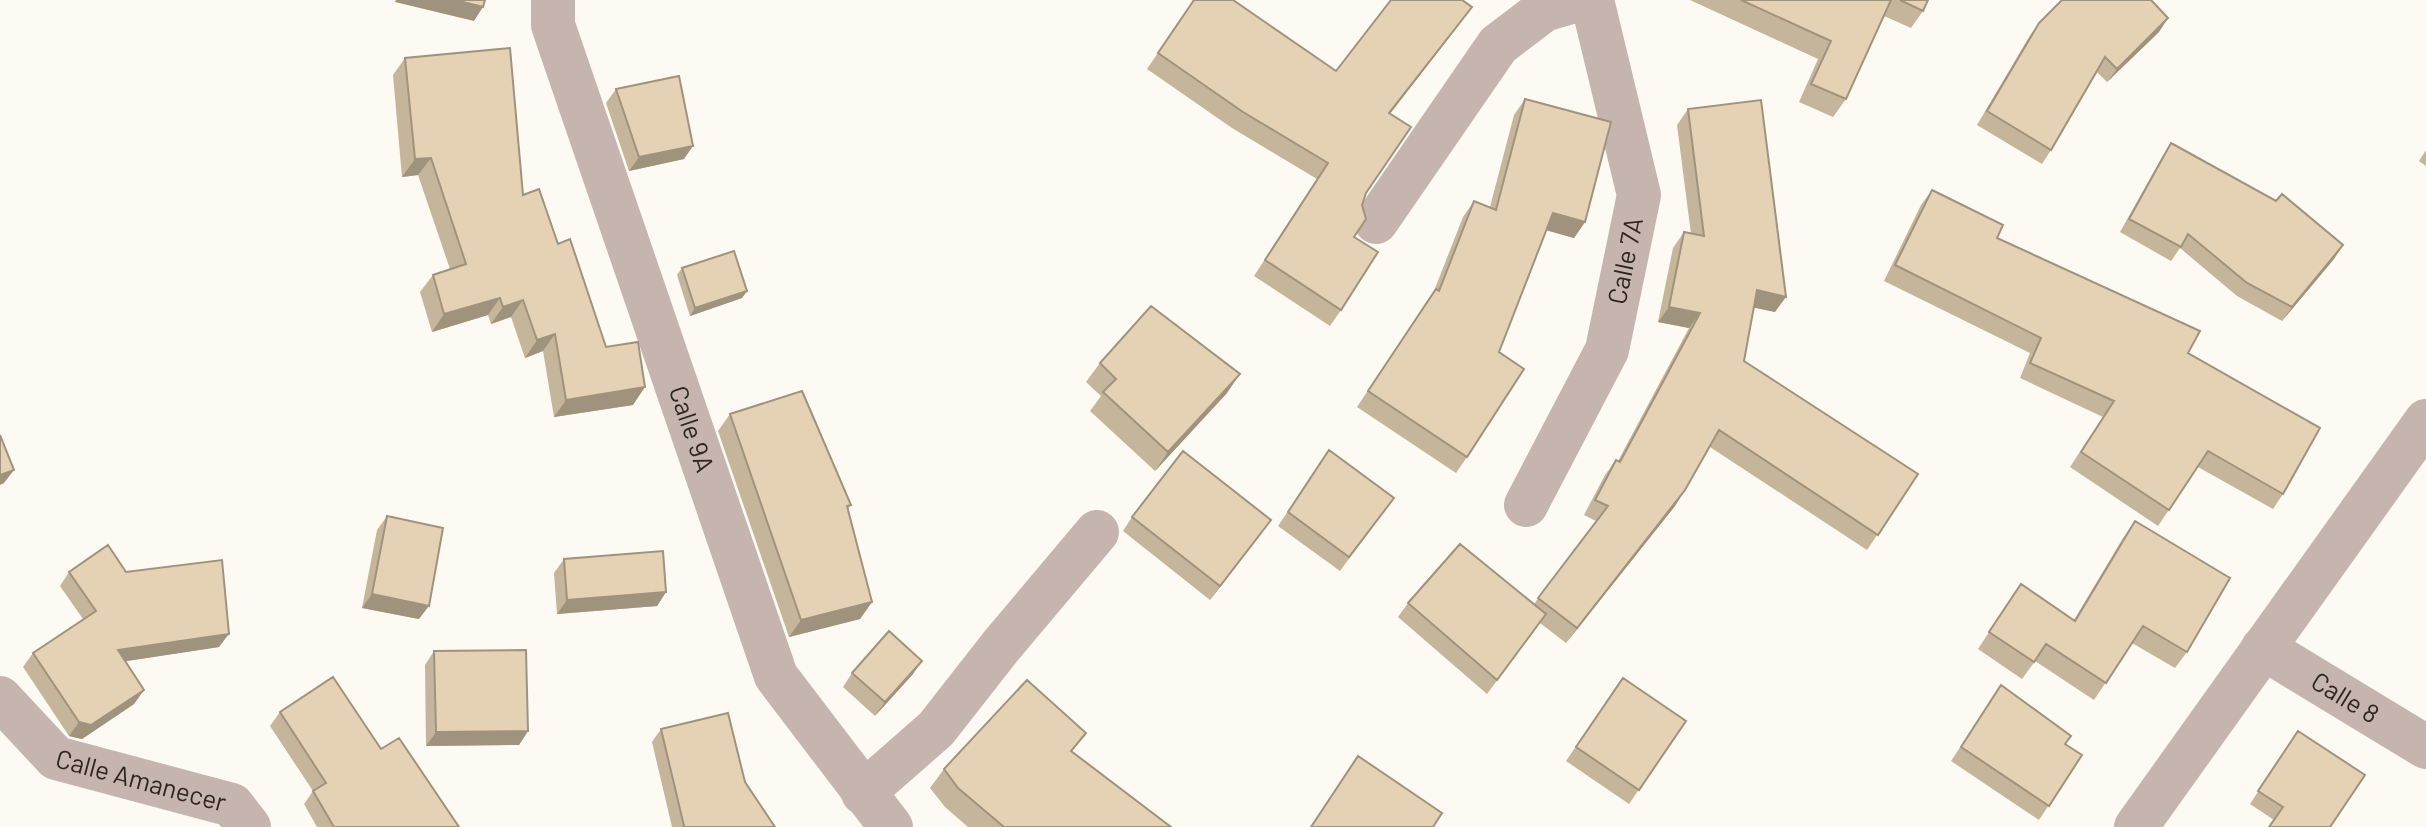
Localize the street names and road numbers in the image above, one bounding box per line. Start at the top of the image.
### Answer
street label: Calle 7A [1600,214,1648,307]
street label: Calle 9A [664,381,722,476]
street label: Calle 8 [2306,664,2385,729]
street label: Calle Amanecer [53,742,230,817]

